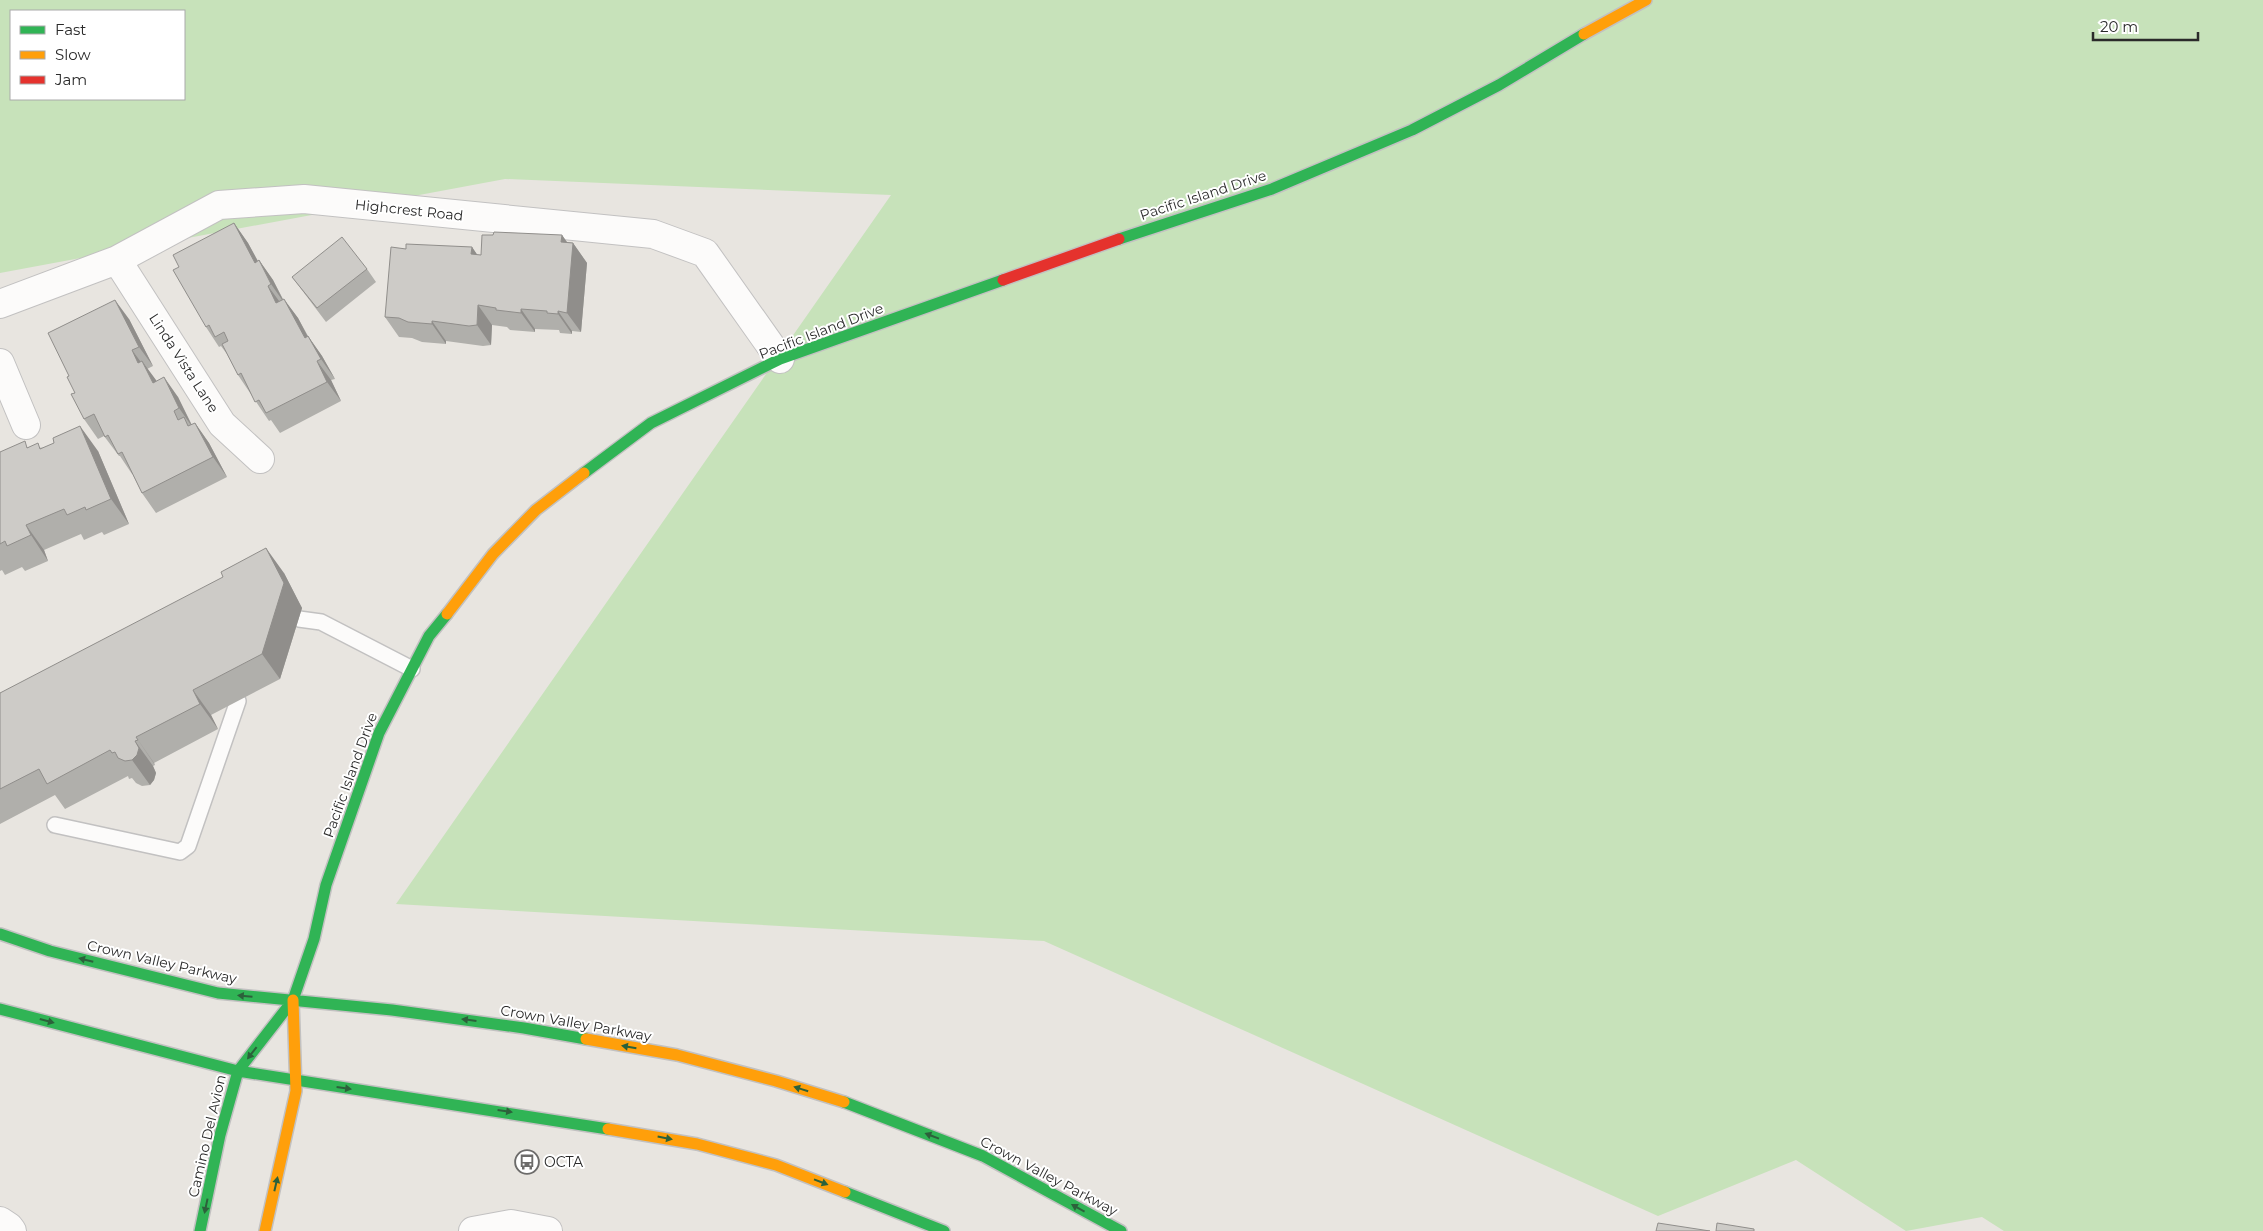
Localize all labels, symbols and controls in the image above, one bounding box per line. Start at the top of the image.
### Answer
legend [10,10,185,100]
scale bar [2093,10,2198,42]
text: 20 m [2100,17,2138,36]
text: Fast [55,20,86,39]
text: Slow [55,45,91,64]
text: Jam [54,70,87,89]
street label: Pacific Island Drive [1137,166,1269,224]
street label: Highcrest Road [354,195,464,225]
street label: Pacific Island Drive [756,299,886,363]
street label: Linda Vista Lane [145,310,223,416]
street label: Pacific Island Drive [319,710,381,840]
street label: Crown Valley Parkway [85,936,239,988]
one-way arrow [79,956,94,964]
one-way arrow [236,992,252,1000]
street label: Crown Valley Parkway [499,1001,653,1045]
one-way arrow [460,1016,476,1024]
one-way arrow [40,1017,55,1025]
one-way arrow [621,1042,637,1050]
one-way arrow [247,1046,258,1059]
street label: Camino Del Avion [184,1073,230,1199]
one-way arrow [336,1084,352,1092]
one-way arrow [793,1084,808,1092]
one-way arrow [497,1108,513,1116]
one-way arrow [924,1132,939,1140]
street label: Crown Valley Parkway [977,1132,1121,1220]
one-way arrow [658,1135,674,1143]
bus stop icon: OCTA [514,1149,540,1175]
place label: OCTA [544,1153,584,1171]
one-way arrow [272,1176,280,1191]
one-way arrow [814,1179,829,1186]
one-way arrow [201,1199,209,1215]
one-way arrow [1071,1203,1085,1212]

